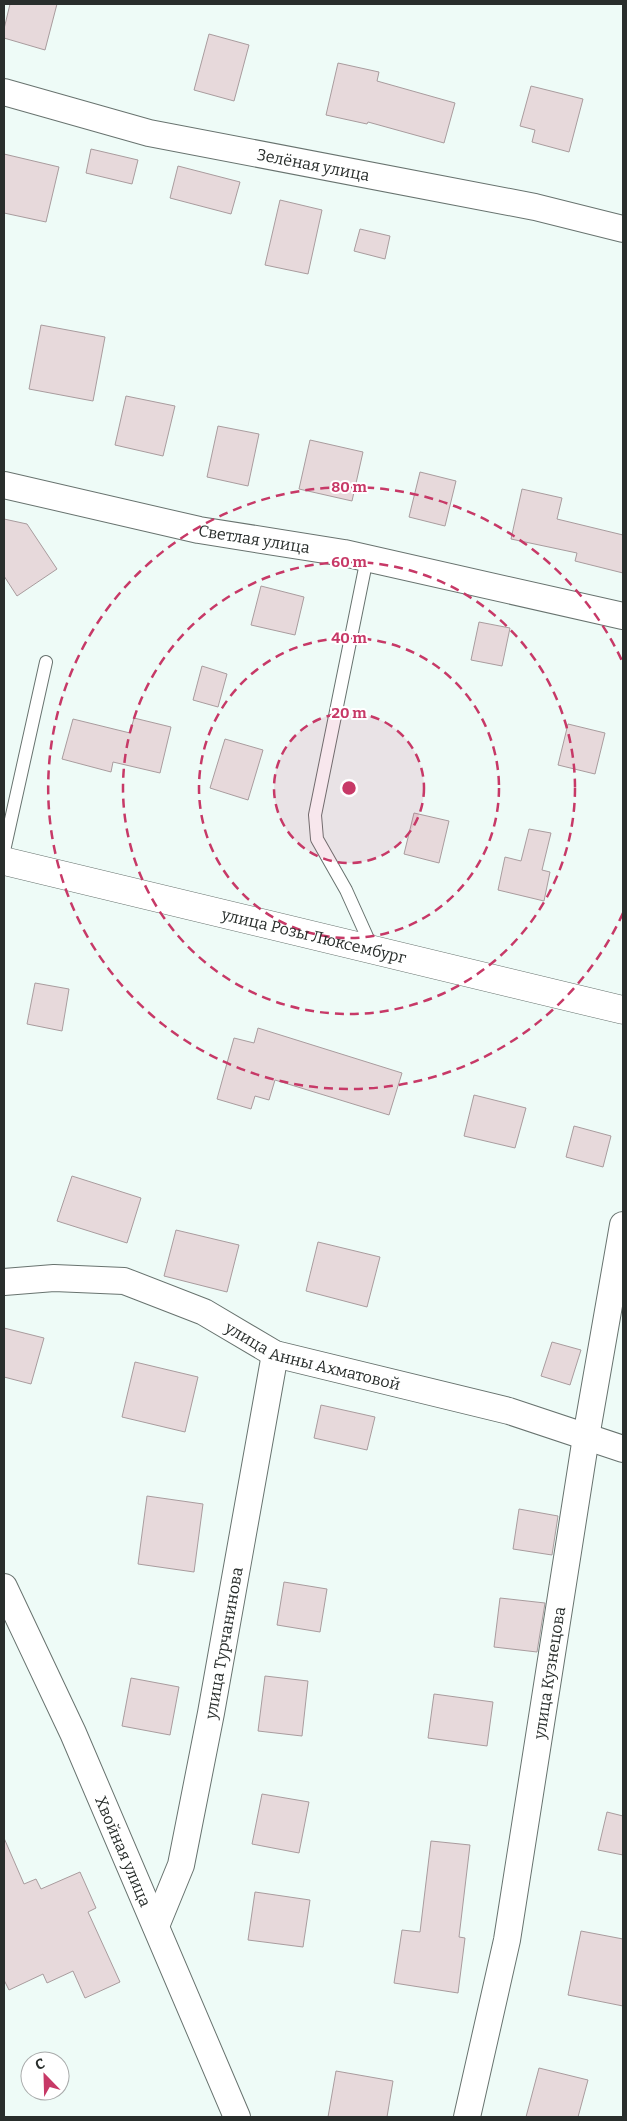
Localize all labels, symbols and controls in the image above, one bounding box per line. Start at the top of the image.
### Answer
street label: Зелёная улица [255,145,371,185]
text: 80 m [331,478,367,496]
street label: Светлая улица [197,521,311,557]
text: 60 m [331,553,367,571]
text: 40 m [331,629,368,647]
text: 20 m [332,704,367,722]
centre of rings [340,779,358,797]
street label: улица Розы Люксембург [219,905,409,968]
street label: улица Анны Ахматовой [221,1317,402,1394]
street label: улица Турчанинова [201,1565,247,1722]
street label: улица Кузнецова [530,1605,569,1741]
street label: Хвойная улица [91,1793,155,1910]
north arrow [20,2051,70,2101]
text: С [33,2055,48,2074]

